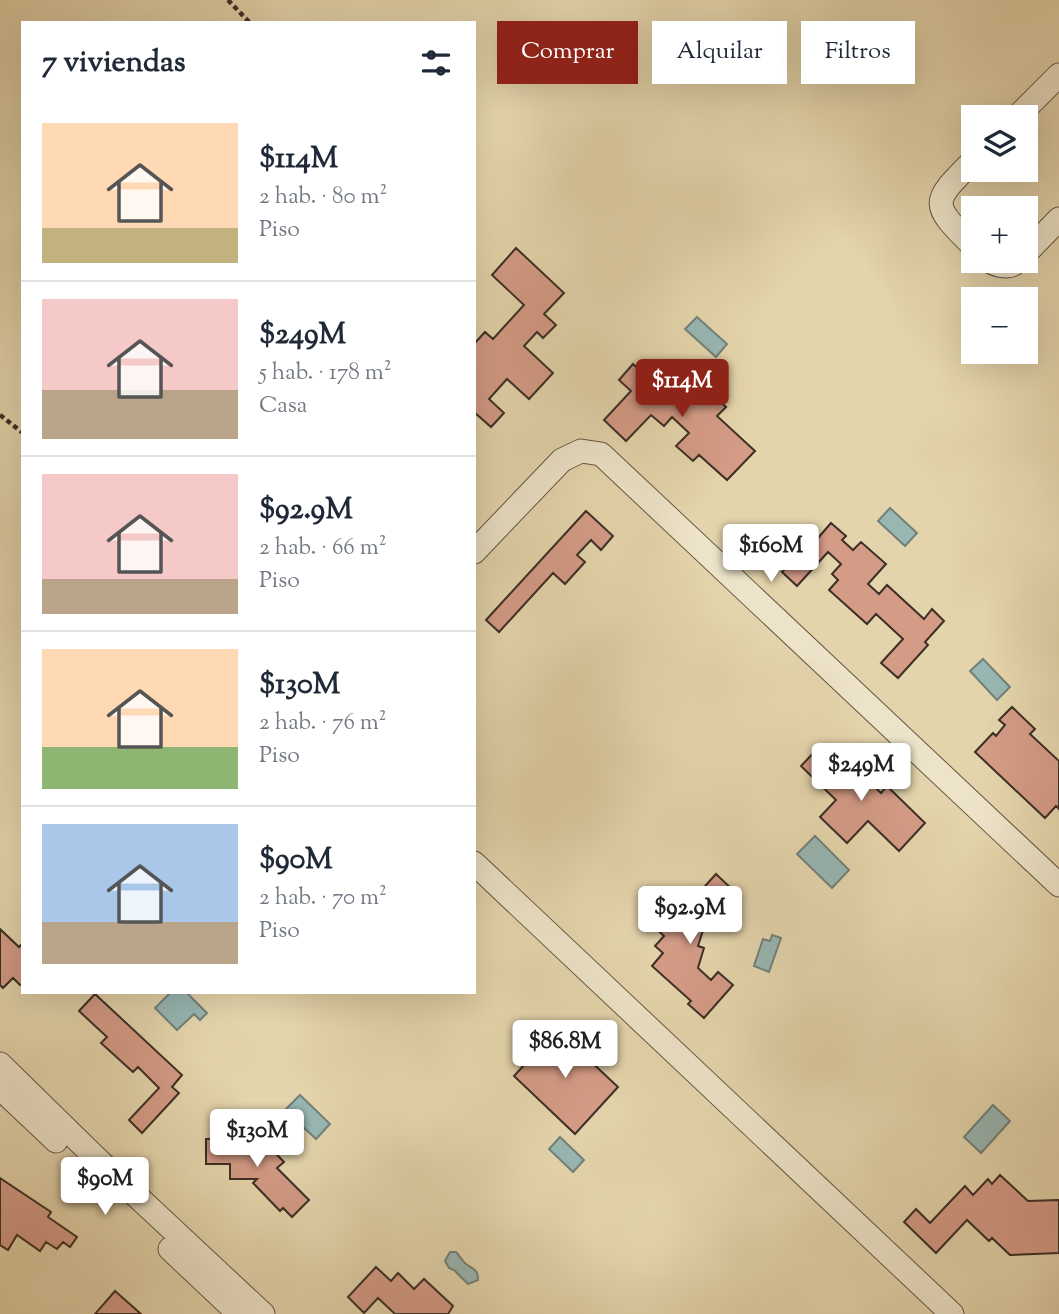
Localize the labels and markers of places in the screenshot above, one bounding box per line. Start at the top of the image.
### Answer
pin: $114M [633,360,731,419]
pin: $160M [722,524,820,584]
pin: $249M [812,744,910,803]
pin: $92.9M [633,886,747,946]
pin: $86.8M [508,1020,622,1080]
pin: $130M [208,1110,306,1169]
pin: $90M [64,1158,146,1217]

